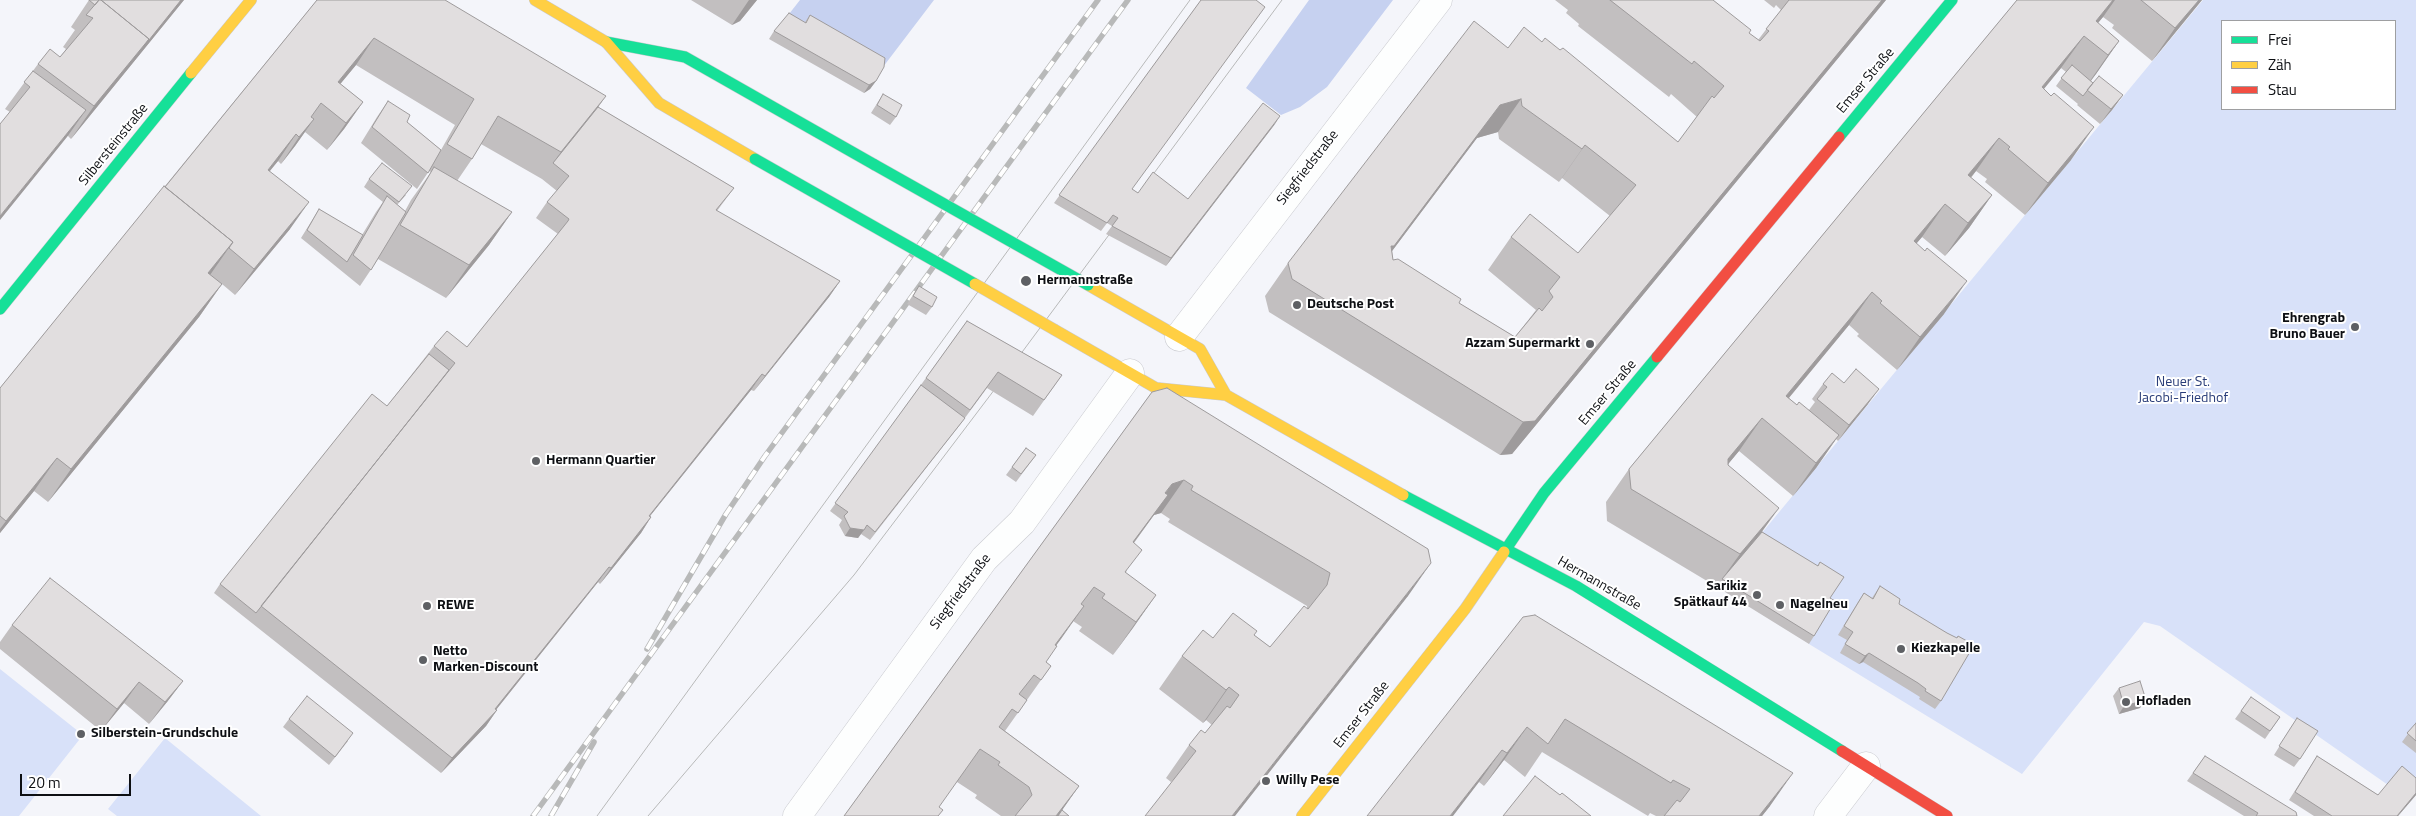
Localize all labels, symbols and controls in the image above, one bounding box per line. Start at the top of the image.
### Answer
legend [2221,20,2396,110]
text: Frei [2268,28,2291,51]
street label: Emser Straße [1834,45,1898,117]
text: Zäh [2268,53,2292,76]
text: Stau [2268,78,2297,101]
street label: Silbersteinstraße [76,101,152,189]
street label: Siegfriedstraße [1274,127,1342,209]
place label: Hermannstraße [1037,273,1133,289]
marker: Hermannstraße [1019,274,1033,288]
place label: Deutsche Post [1307,297,1394,313]
marker: Deutsche Post [1291,299,1303,311]
place label: Ehrengrab Bruno Bauer [2269,311,2345,344]
marker: Ehrengrab Bruno Bauer [2349,321,2361,333]
place label: Azzam Supermarkt [1465,336,1580,352]
marker: Azzam Supermarkt [1584,338,1596,350]
street label: Emser Straße [1576,357,1640,429]
park label: Neuer St. Jacobi-Friedhof [2138,375,2228,408]
place label: Hermann Quartier [546,453,655,469]
marker: Hermann Quartier [530,455,542,467]
street label: Siegfriedstraße [927,551,995,633]
street label: Hermannstraße [1554,553,1644,615]
place label: Sarikiz Spätkauf 44 [1674,579,1747,612]
marker: Sarikiz Spätkauf 44 [1751,589,1763,601]
place label: Nagelneu [1790,597,1848,613]
place label: REWE [437,598,474,614]
marker: Nagelneu [1774,599,1786,611]
marker: REWE [421,600,433,612]
place label: Kiezkapelle [1911,641,1980,657]
marker: Kiezkapelle [1895,643,1907,655]
place label: Netto Marken-Discount [433,644,538,676]
marker: Netto Marken-Discount [417,654,429,666]
street label: Emser Straße [1331,678,1393,752]
place label: Hofladen [2136,694,2191,710]
marker: Hofladen [2120,696,2132,708]
place label: Silberstein-Grundschule [91,726,238,742]
marker: Silberstein-Grundschule [75,728,87,740]
scale bar [22,764,134,796]
text: 20 m [28,771,61,794]
place label: Willy Pese [1276,773,1339,789]
marker: Willy Pese [1260,775,1272,787]

